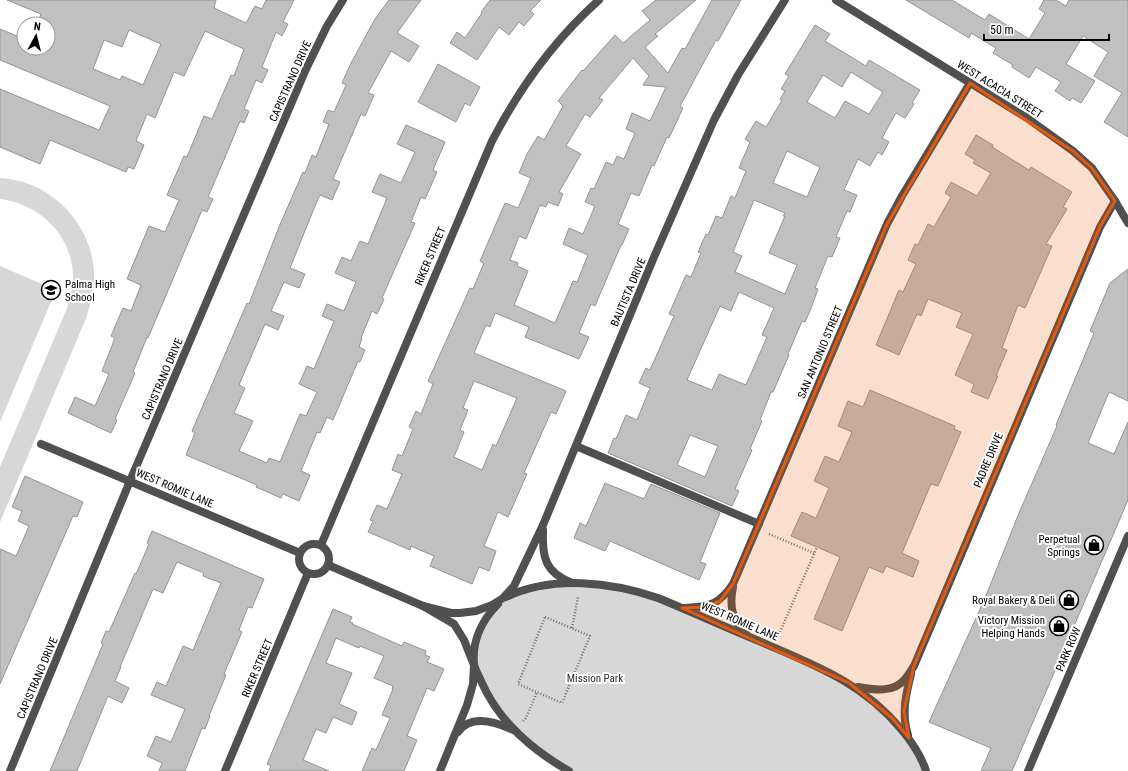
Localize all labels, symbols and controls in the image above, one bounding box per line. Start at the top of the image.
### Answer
north arrow [16,16,56,56]
scale bar [984,16,1109,42]
text: N [33,20,42,33]
text: 50 m [990,23,1014,37]
street label: CAPISTRANO DRIVE [267,38,314,124]
street label: WEST ACACIA STREET [955,58,1045,121]
street label: RIKER STREET [412,225,449,287]
street label: BAUTISTA DRIVE [608,255,649,328]
place label: Palma High School [65,278,115,304]
school or university icon: Palma High School [40,279,62,301]
street label: SAN ANTONIO STREET [795,304,846,400]
street label: CAPISTRANO DRIVE [139,336,186,422]
street label: PADRE DRIVE [971,430,1006,490]
street label: WEST ROMIE LANE [134,466,216,511]
place label: Perpetual Springs [1039,533,1080,559]
shop icon: Perpetual Springs [1083,534,1105,556]
shop icon: Royal Bakery & Deli [1058,589,1080,611]
place label: Royal Bakery & Deli [972,594,1055,607]
street label: WEST ROMIE LANE [699,599,781,644]
place label: Victory Mission Helping Hands [978,614,1045,640]
shop icon: Victory Mission Helping Hands [1048,615,1070,637]
street label: PARK ROW [1053,625,1084,673]
street label: CAPISTRANO DRIVE [14,635,61,721]
street label: RIKER STREET [239,637,276,699]
park label: Mission Park [567,672,623,685]

